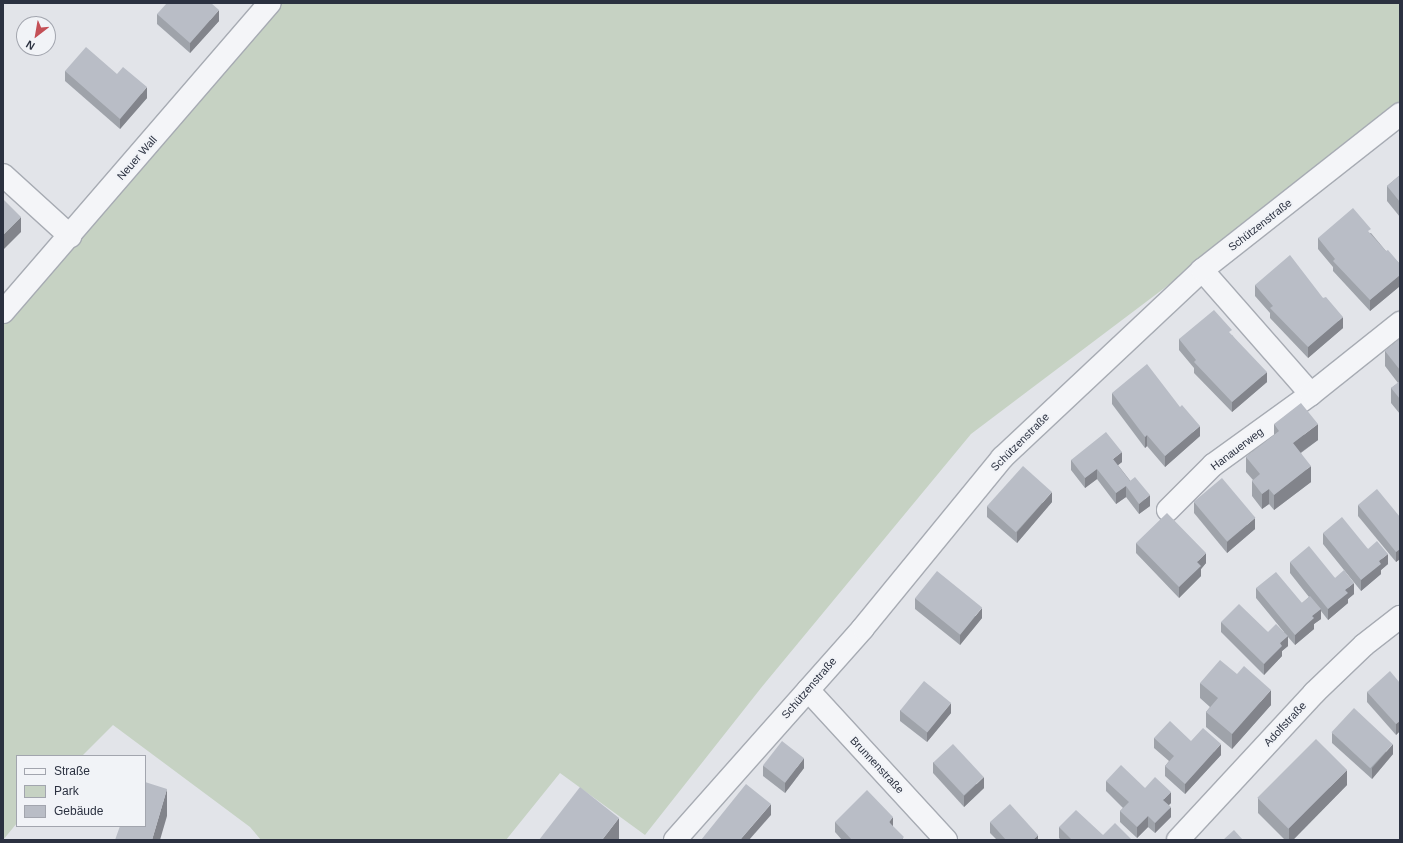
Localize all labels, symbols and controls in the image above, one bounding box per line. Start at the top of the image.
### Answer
north arrow [16,16,56,56]
text: N [24,38,37,53]
street label: Neuer Wall [114,133,160,183]
street label: Schützenstraße [1226,196,1294,254]
street label: Schützenstraße [988,410,1052,474]
street label: Hanauerweg [1208,425,1266,473]
street label: Schützenstraße [779,655,839,721]
street label: Adolfstraße [1261,699,1309,749]
street label: Brunnenstraße [847,734,907,796]
legend [16,755,146,827]
text: Straße [54,764,90,778]
text: Park [54,784,79,798]
text: Gebäude [54,804,103,818]

